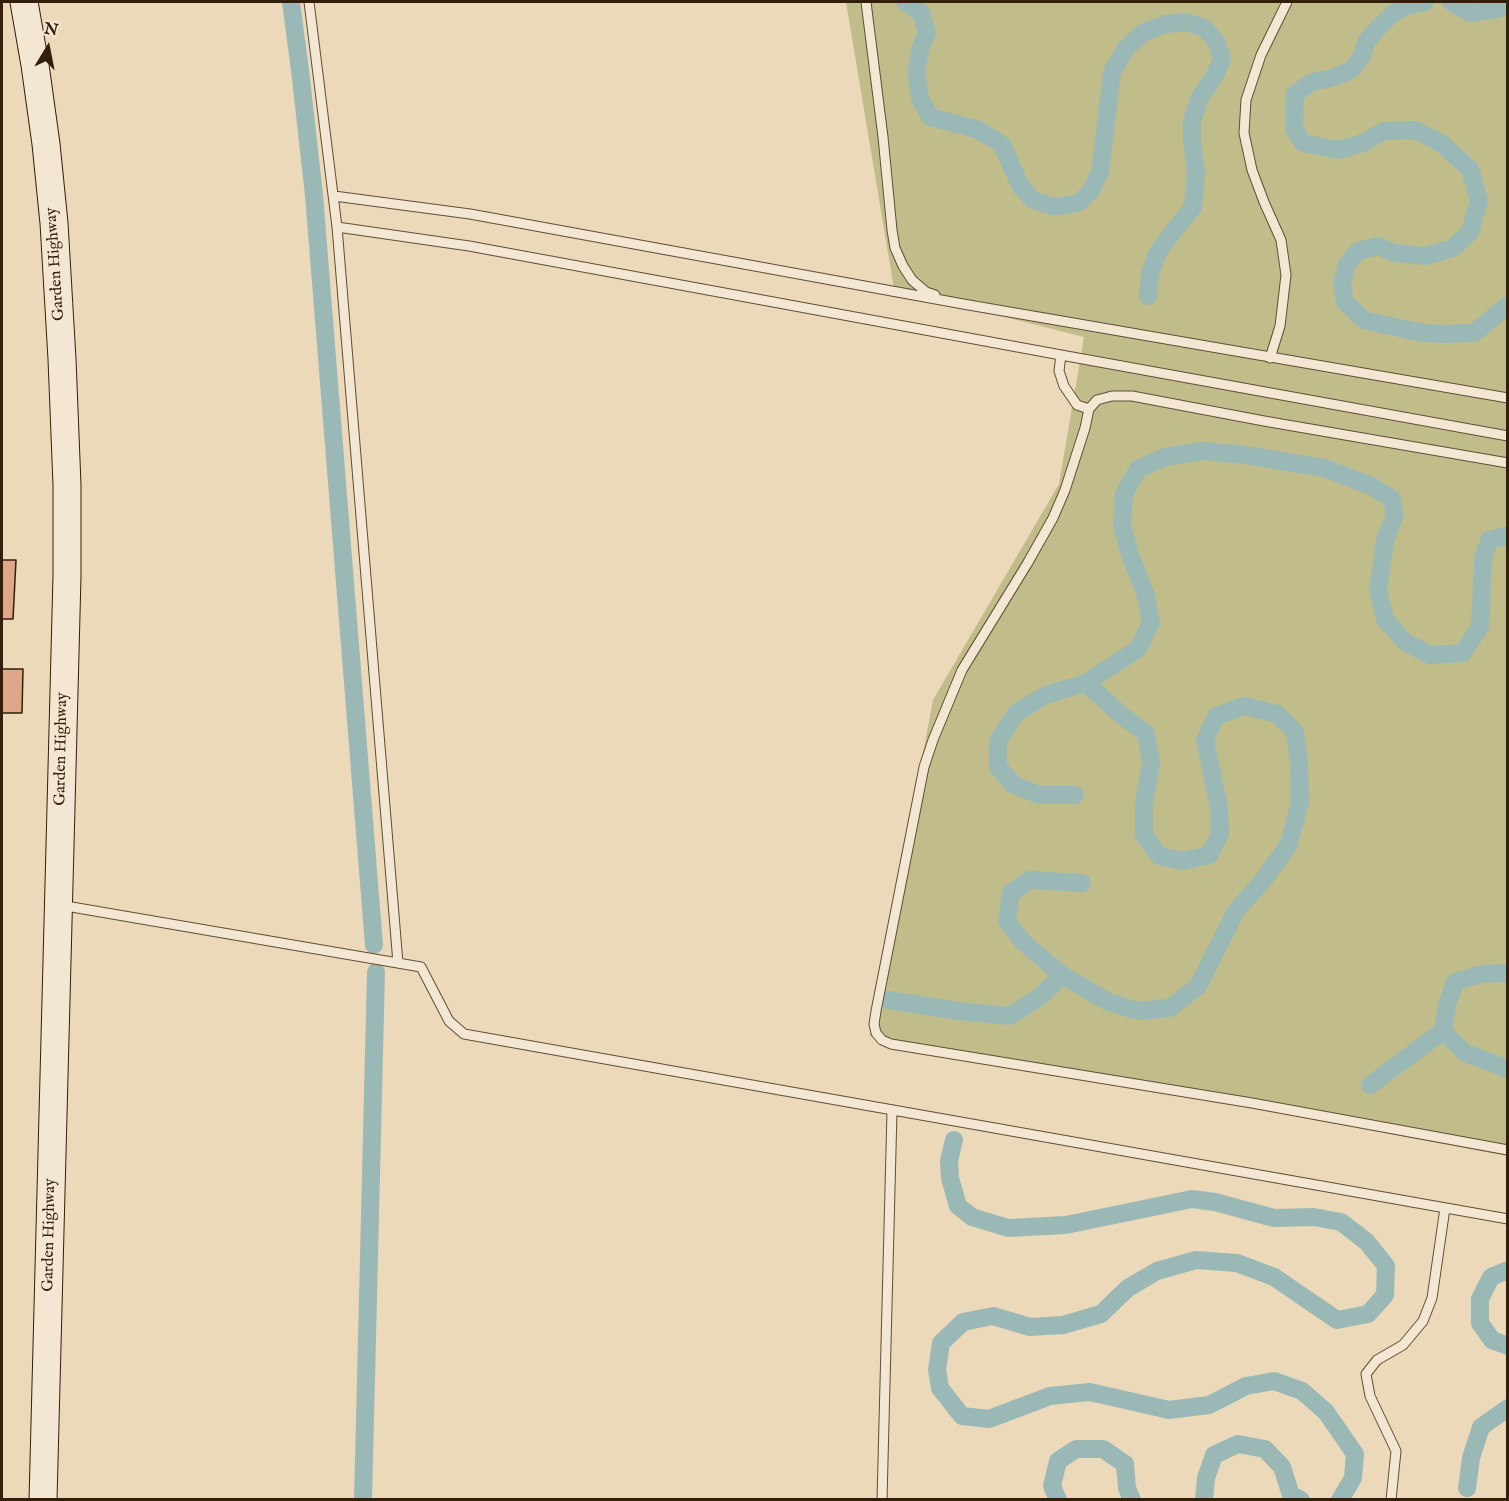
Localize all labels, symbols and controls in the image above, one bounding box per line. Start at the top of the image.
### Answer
north arrow [18,18,78,78]
text: N [43,19,60,41]
street label: Garden Highway [42,207,70,321]
street label: Garden Highway [51,692,73,806]
street label: Garden Highway [39,1178,61,1292]

